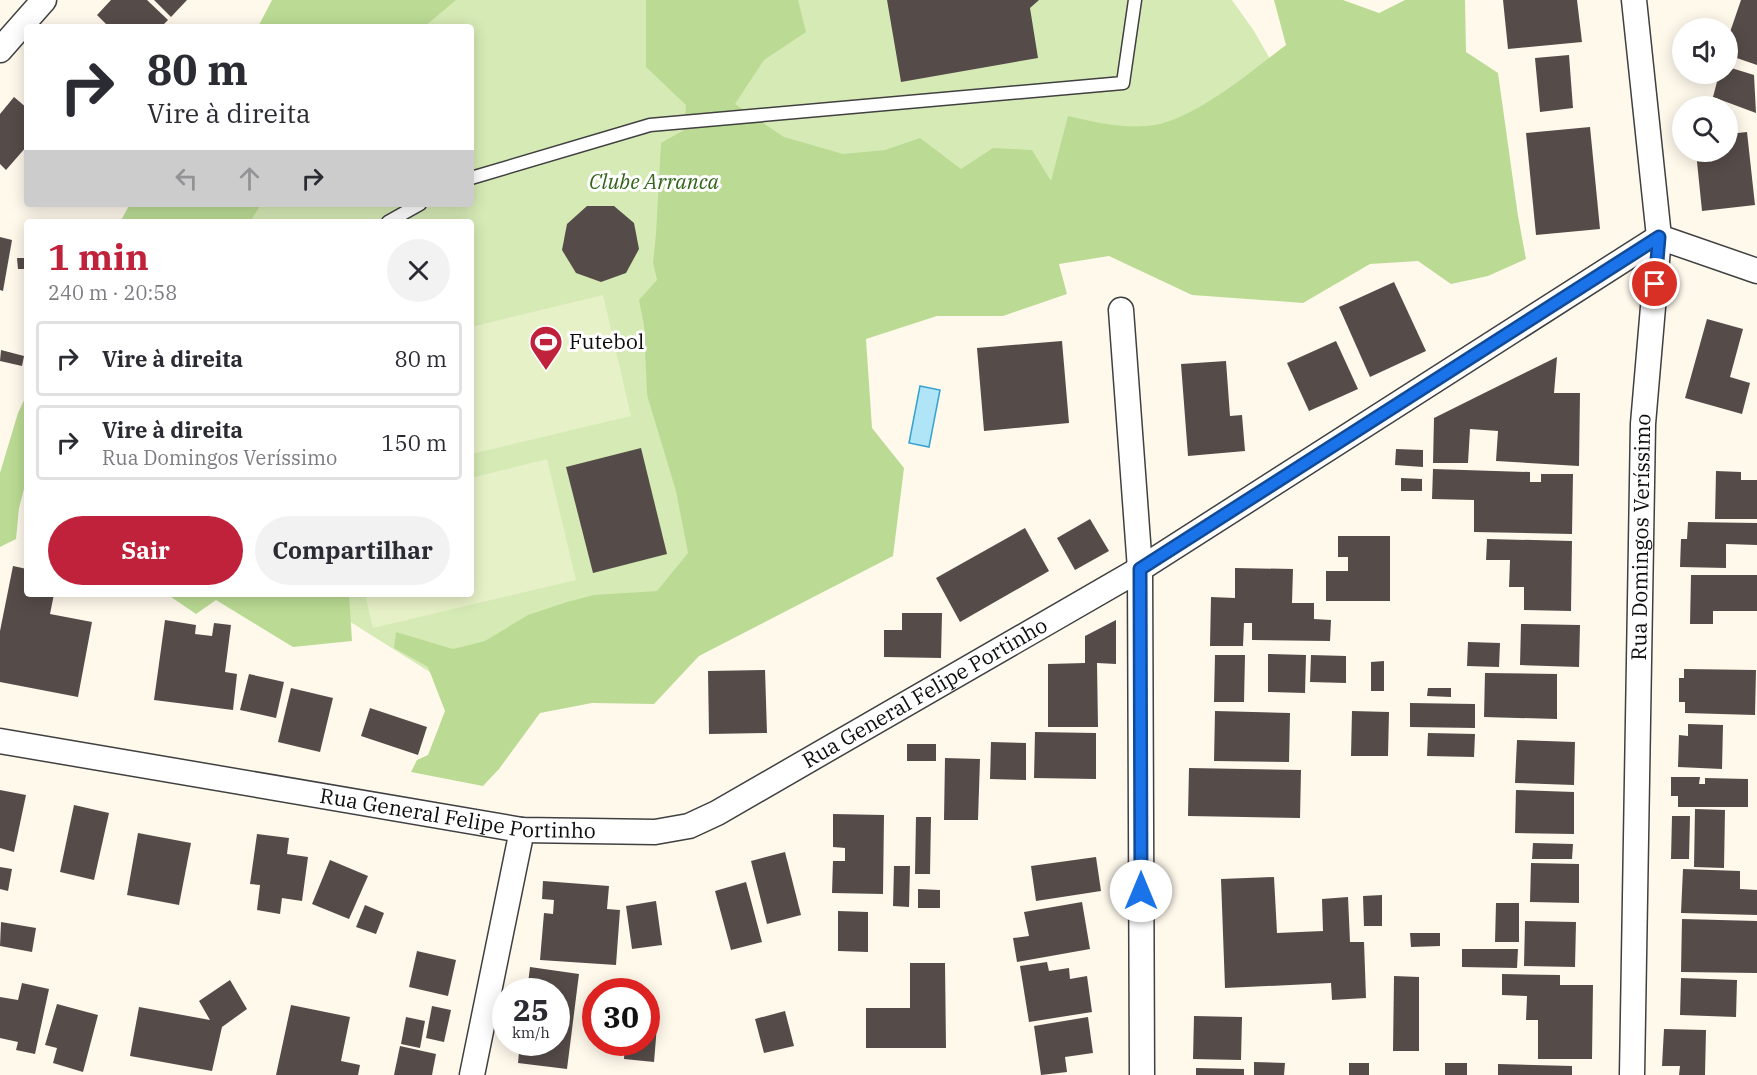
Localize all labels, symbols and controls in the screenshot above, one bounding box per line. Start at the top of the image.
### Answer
map controls [1672,18,1738,162]
button: sound [1672,18,1738,84]
text: 80 m [147,42,248,97]
icon: right [48,48,126,126]
text: Vire à direita [147,95,311,130]
button: search [1672,96,1738,162]
icon: left [170,162,203,195]
icon: ahead [233,162,266,195]
icon: right [296,162,329,195]
park label: Clube Arranca [589,167,719,195]
text: 1 min [48,233,149,280]
button: close [387,239,450,302]
pin [1629,258,1680,309]
icon: arrive [1638,267,1671,300]
text: 240 m · 20:58 [48,279,177,306]
sports icon: Futebol [528,324,564,371]
place label: Futebol [569,327,644,355]
icon: right [51,342,84,375]
text: Vire à direita [102,344,243,373]
text: 80 m [395,344,447,373]
street label: Rua Domingos Veríssimo [1624,412,1657,661]
text: Vire à direita [102,415,243,444]
icon: right [51,426,84,459]
text: 150 m [381,428,447,457]
text: Rua Domingos Veríssimo [102,444,337,471]
button: Sair [48,516,243,585]
button: Compartilhar [255,516,450,585]
street label: Rua General Felipe Portinho [797,610,1052,774]
street label: Rua General Felipe Portinho [318,781,596,844]
position arrow [1109,859,1173,923]
speed limit sign: 30 [582,978,660,1056]
text: 25 [513,990,549,1029]
text: km/h [512,1023,550,1042]

